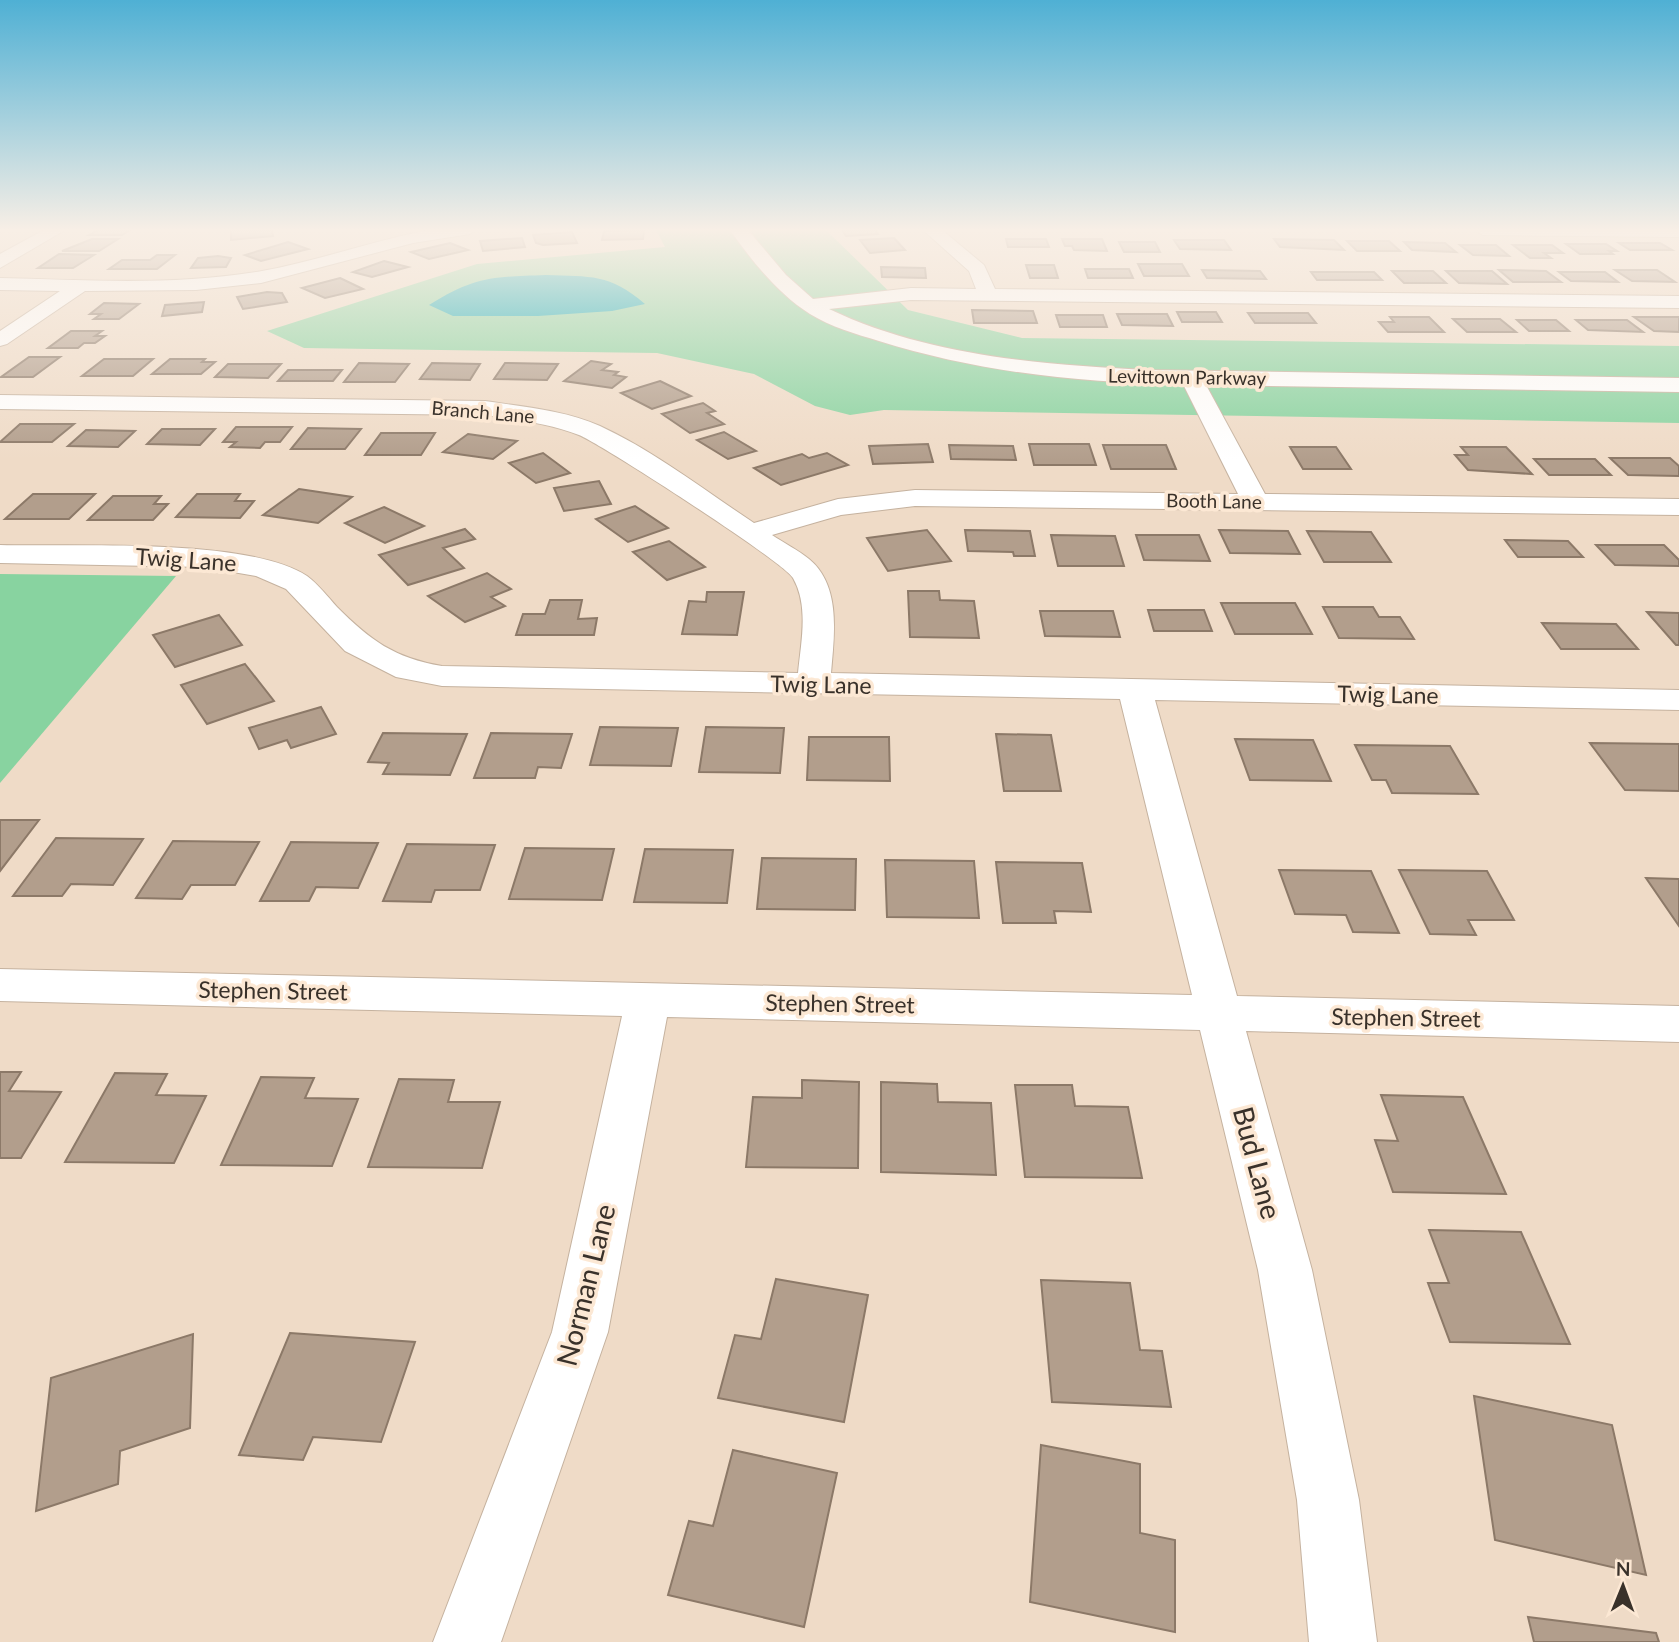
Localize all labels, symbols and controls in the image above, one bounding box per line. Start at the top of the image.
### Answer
street label: Levittown Parkway [1108,364,1266,389]
street label: Branch Lane [431,396,535,427]
street label: Booth Lane [1166,488,1262,513]
street label: Twig Lane [135,542,238,576]
street label: Twig Lane [770,669,872,699]
street label: Twig Lane [1337,679,1439,709]
street label: Stephen Street [198,975,349,1005]
street label: Stephen Street [765,988,916,1018]
street label: Stephen Street [1331,1002,1482,1032]
street label: Bud Lane [1227,1103,1289,1223]
street label: Norman Lane [549,1200,622,1369]
north arrow [1588,1551,1658,1621]
text: N [1616,1557,1631,1580]

